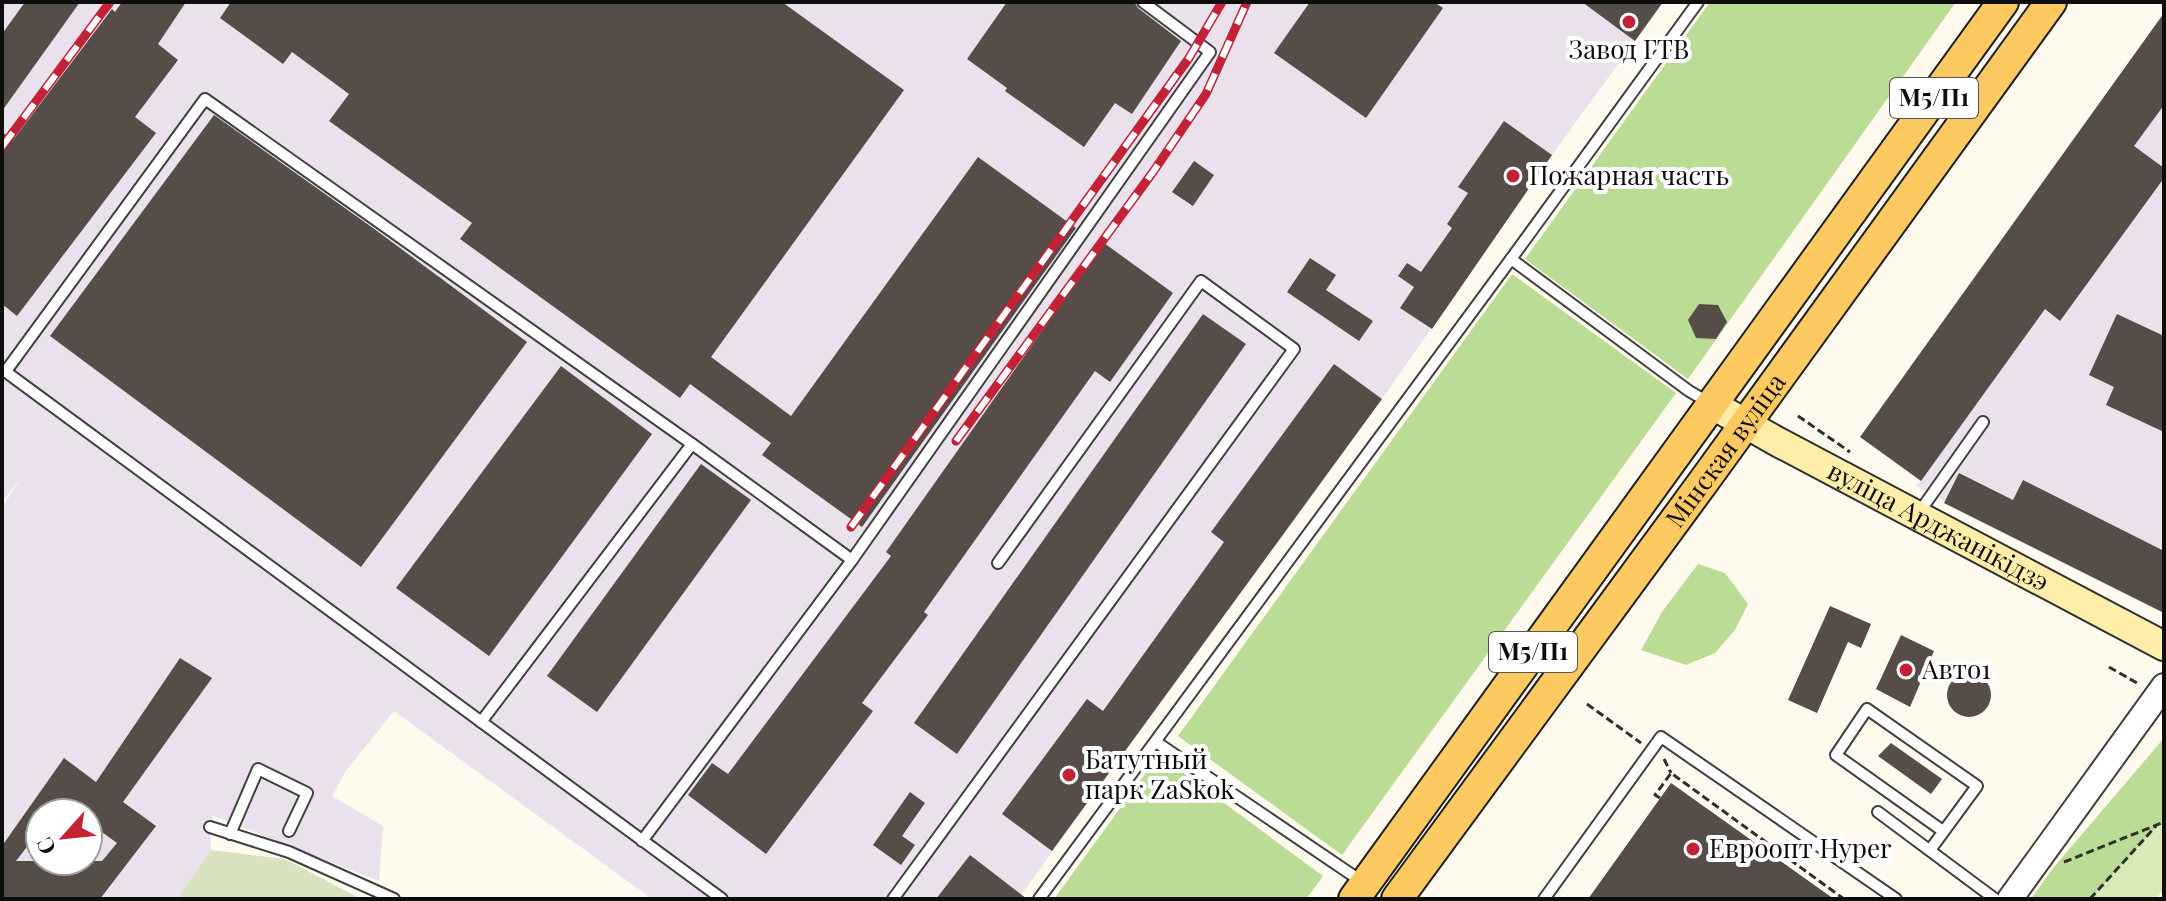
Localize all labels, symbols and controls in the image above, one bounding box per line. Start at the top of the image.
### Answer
marker: Завод ГТВ [1620,13,1638,31]
place label: Завод ГТВ [1569,31,1689,66]
road number: М5/П1 [1890,78,1978,118]
place label: Пожарная часть [1529,157,1729,192]
marker: Пожарная часть [1504,167,1522,185]
street label: Мінская вуліца [1657,366,1792,534]
street label: вуліца Арджанікідзэ [1822,452,2056,598]
road number: М5/П1 [1489,632,1577,672]
place label: Авто1 [1921,651,1991,686]
marker: Авто1 [1897,661,1915,679]
place label: Батутный парк ZaSkok [1085,741,1235,806]
marker: Батутный парк ZaSkok [1060,766,1078,784]
north arrow [24,797,104,877]
place label: Евроопт Hyper [1709,830,1892,865]
text: С [28,833,62,860]
marker: Евроопт Hyper [1684,840,1702,858]

